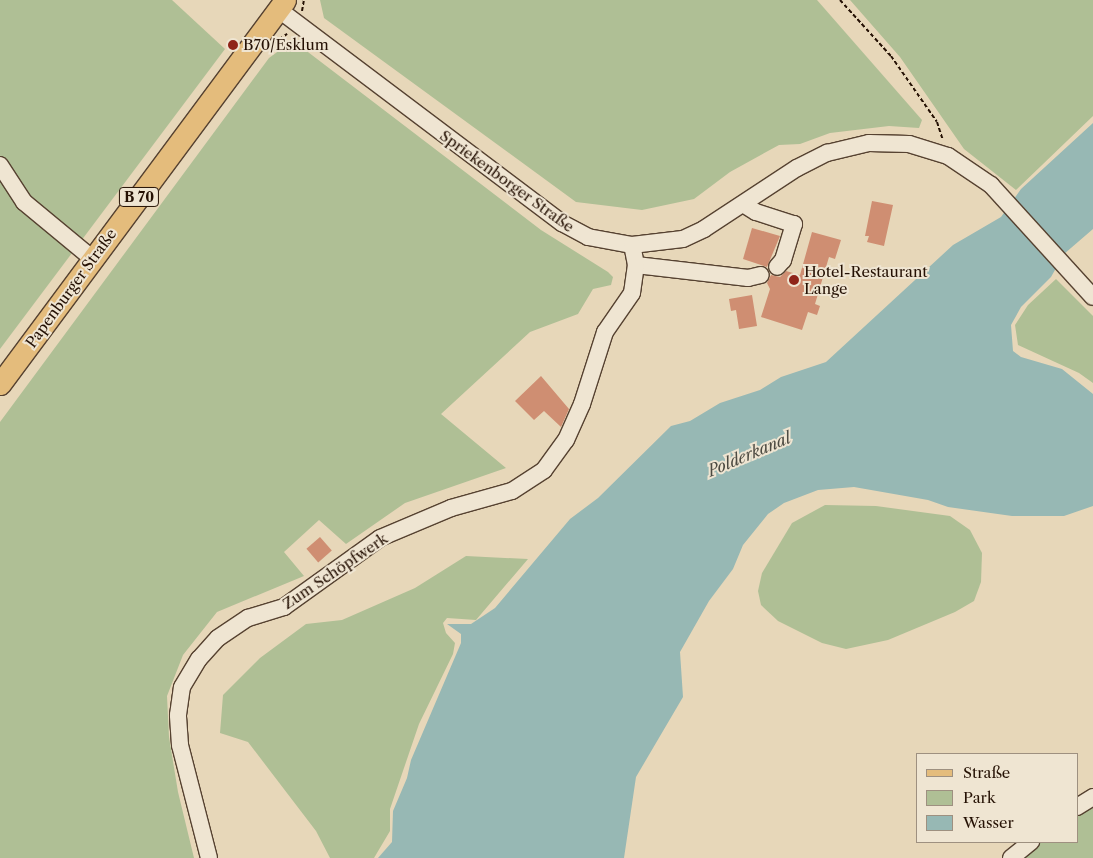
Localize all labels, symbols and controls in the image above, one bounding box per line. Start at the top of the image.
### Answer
place label: B70/Esklum [243,36,329,54]
marker: B70/Esklum [227,39,239,51]
street label: Spriekenborger Straße [436,126,578,236]
road number: B 70 [118,186,160,208]
street label: Papenburger Straße [22,225,120,351]
place label: Hotel-Restaurant Lange [804,262,928,297]
marker: Hotel-Restaurant Lange [788,274,800,286]
water label: Polderkanal [704,428,794,480]
street label: Zum Schöpfwerk [279,529,391,613]
legend [916,753,1078,843]
text: Straße [963,763,1010,782]
text: Park [963,788,996,807]
text: Wasser [963,813,1014,832]

